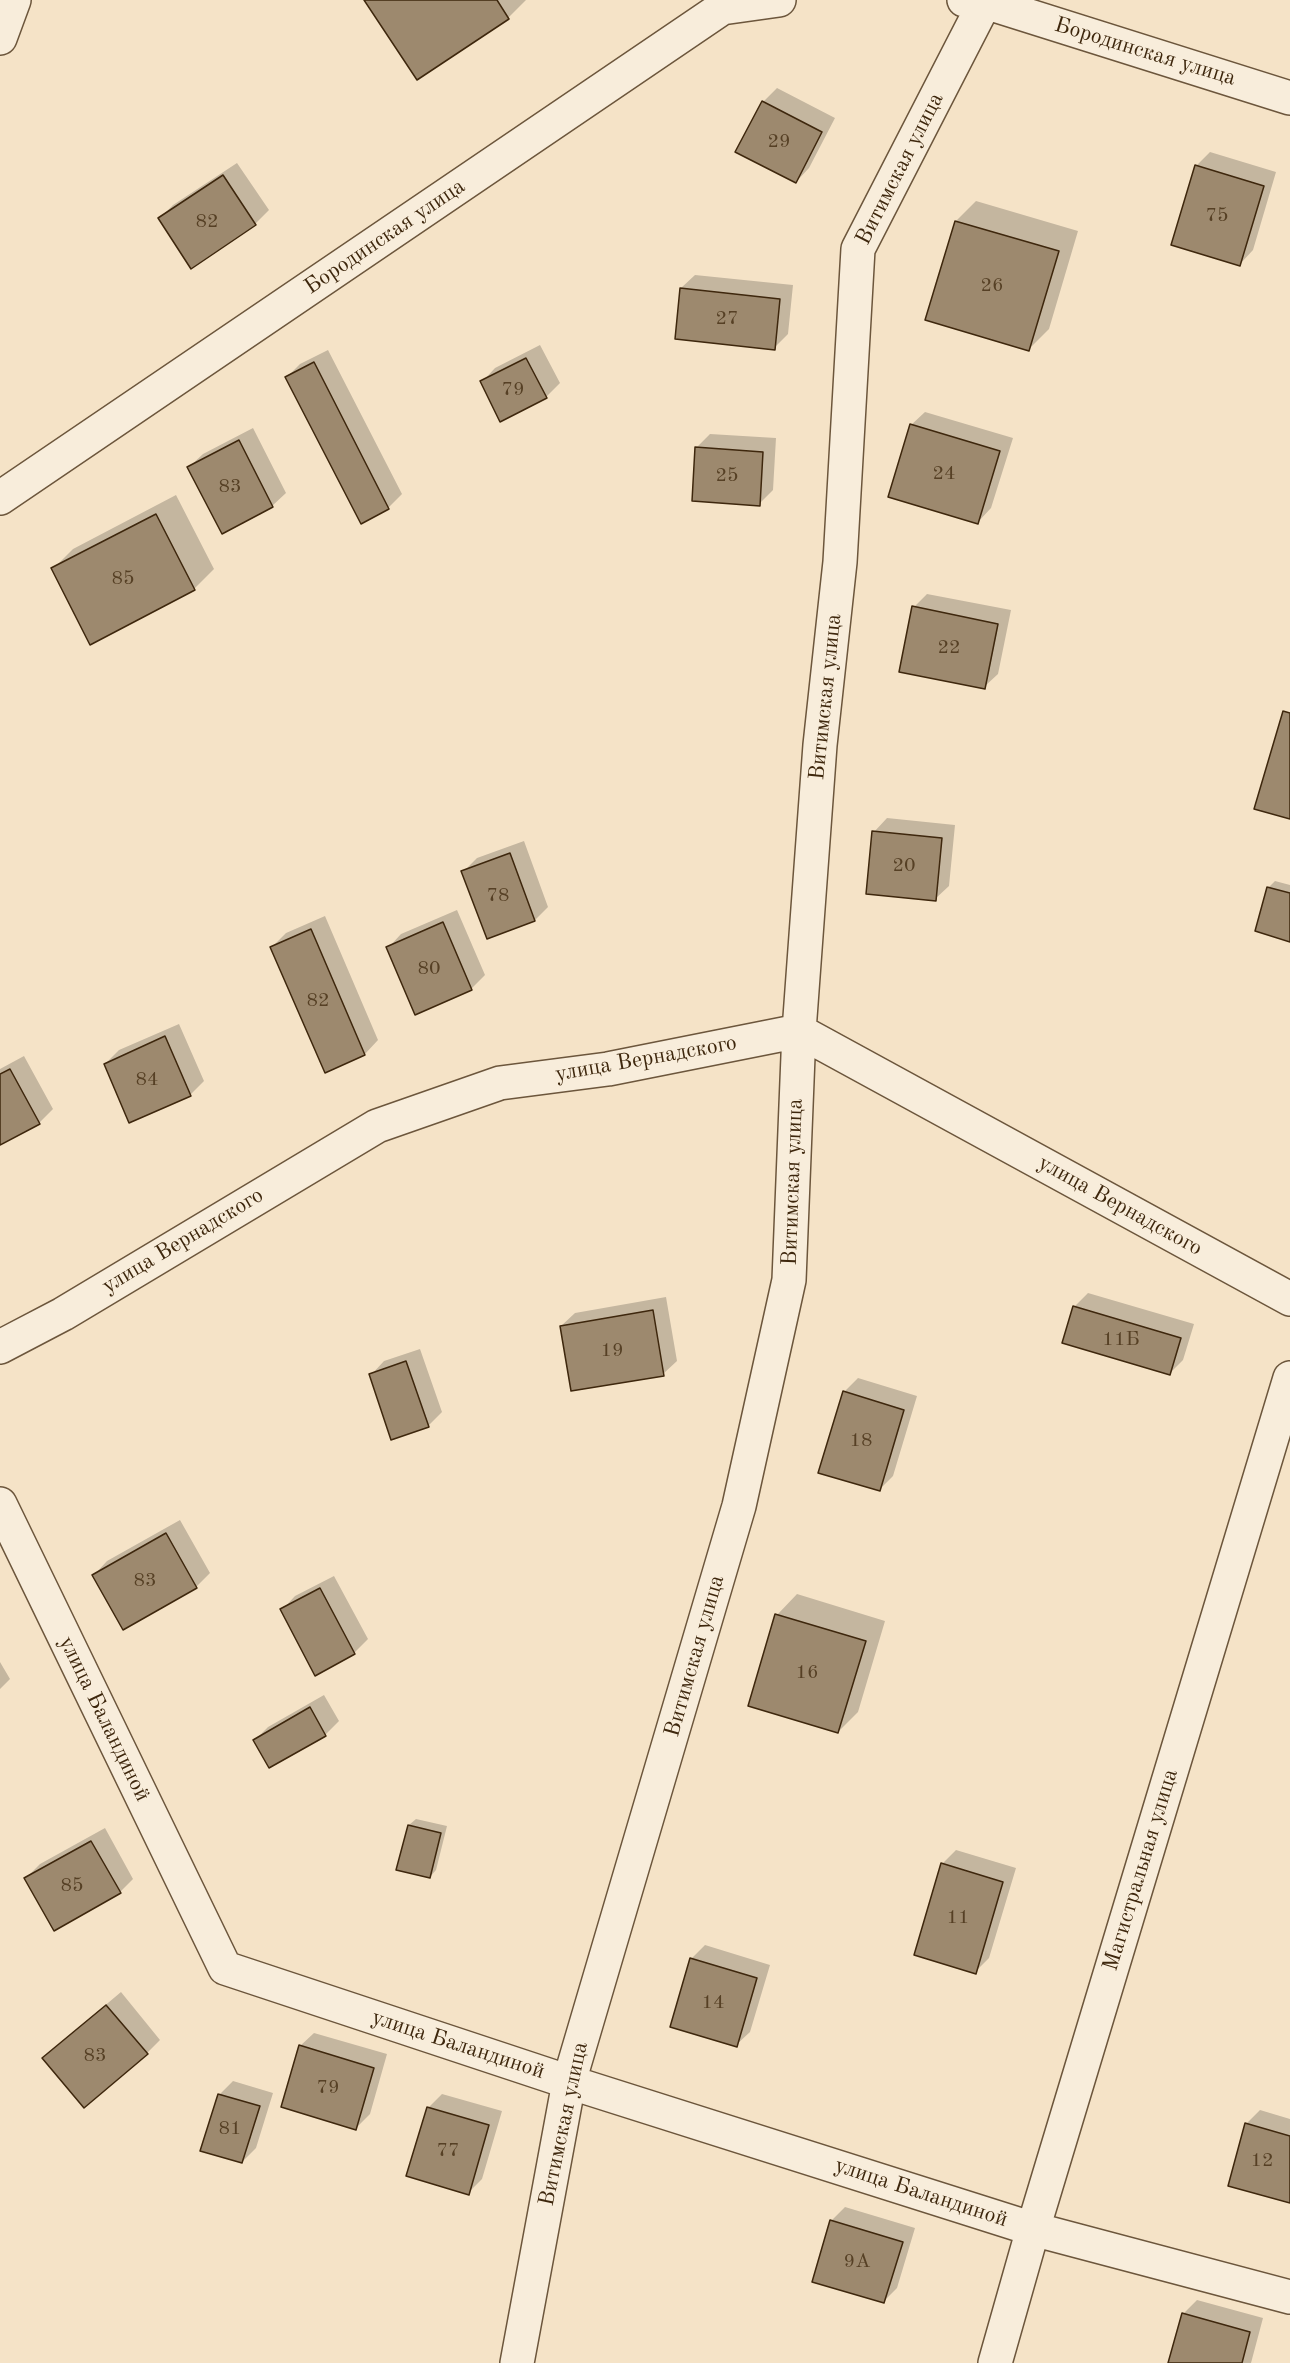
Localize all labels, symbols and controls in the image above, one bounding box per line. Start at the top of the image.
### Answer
street label: Бородинская улица [1051,12,1239,92]
street label: Витимская улица [850,88,950,250]
house number: 29 [767,130,791,154]
street label: Бородинская улица [300,173,470,301]
house number: 75 [1205,204,1229,228]
house number: 82 [195,210,219,234]
house number: 26 [980,274,1004,298]
house number: 27 [715,307,739,331]
house number: 79 [501,378,525,402]
house number: 24 [932,462,956,486]
house number: 25 [715,464,739,488]
house number: 83 [218,475,242,499]
house number: 85 [111,567,135,591]
street label: Витимская улица [804,612,848,782]
house number: 22 [937,636,961,660]
house number: 20 [892,854,916,878]
house number: 78 [486,884,510,908]
house number: 80 [417,957,441,981]
house number: 82 [306,989,330,1013]
street label: улица Вернадского [553,1030,739,1088]
house number: 84 [135,1068,159,1092]
street label: Витимская улица [777,1098,809,1266]
street label: улица Вернадского [1033,1150,1207,1262]
street label: улица Вернадского [97,1182,269,1300]
house number: 11Б [1102,1328,1140,1352]
house number: 19 [600,1339,624,1363]
house number: 18 [849,1429,873,1453]
house number: 83 [133,1569,157,1593]
street label: Витимская улица [659,1572,731,1740]
street label: улица Баландиной [53,1632,155,1806]
house number: 16 [795,1661,819,1685]
street label: Магистральная улица [1098,1766,1184,1974]
house number: 85 [60,1874,84,1898]
house number: 11 [946,1906,970,1930]
house number: 14 [701,1991,725,2015]
street label: улица Баландиной [368,2005,548,2085]
street label: Витимская улица [534,2039,594,2209]
house number: 83 [83,2044,107,2068]
house number: 79 [316,2076,340,2100]
house number: 81 [218,2117,242,2141]
house number: 77 [436,2139,460,2163]
house number: 12 [1250,2149,1274,2173]
street label: улица Баландиной [831,2153,1011,2233]
house number: 9А [844,2250,870,2274]

